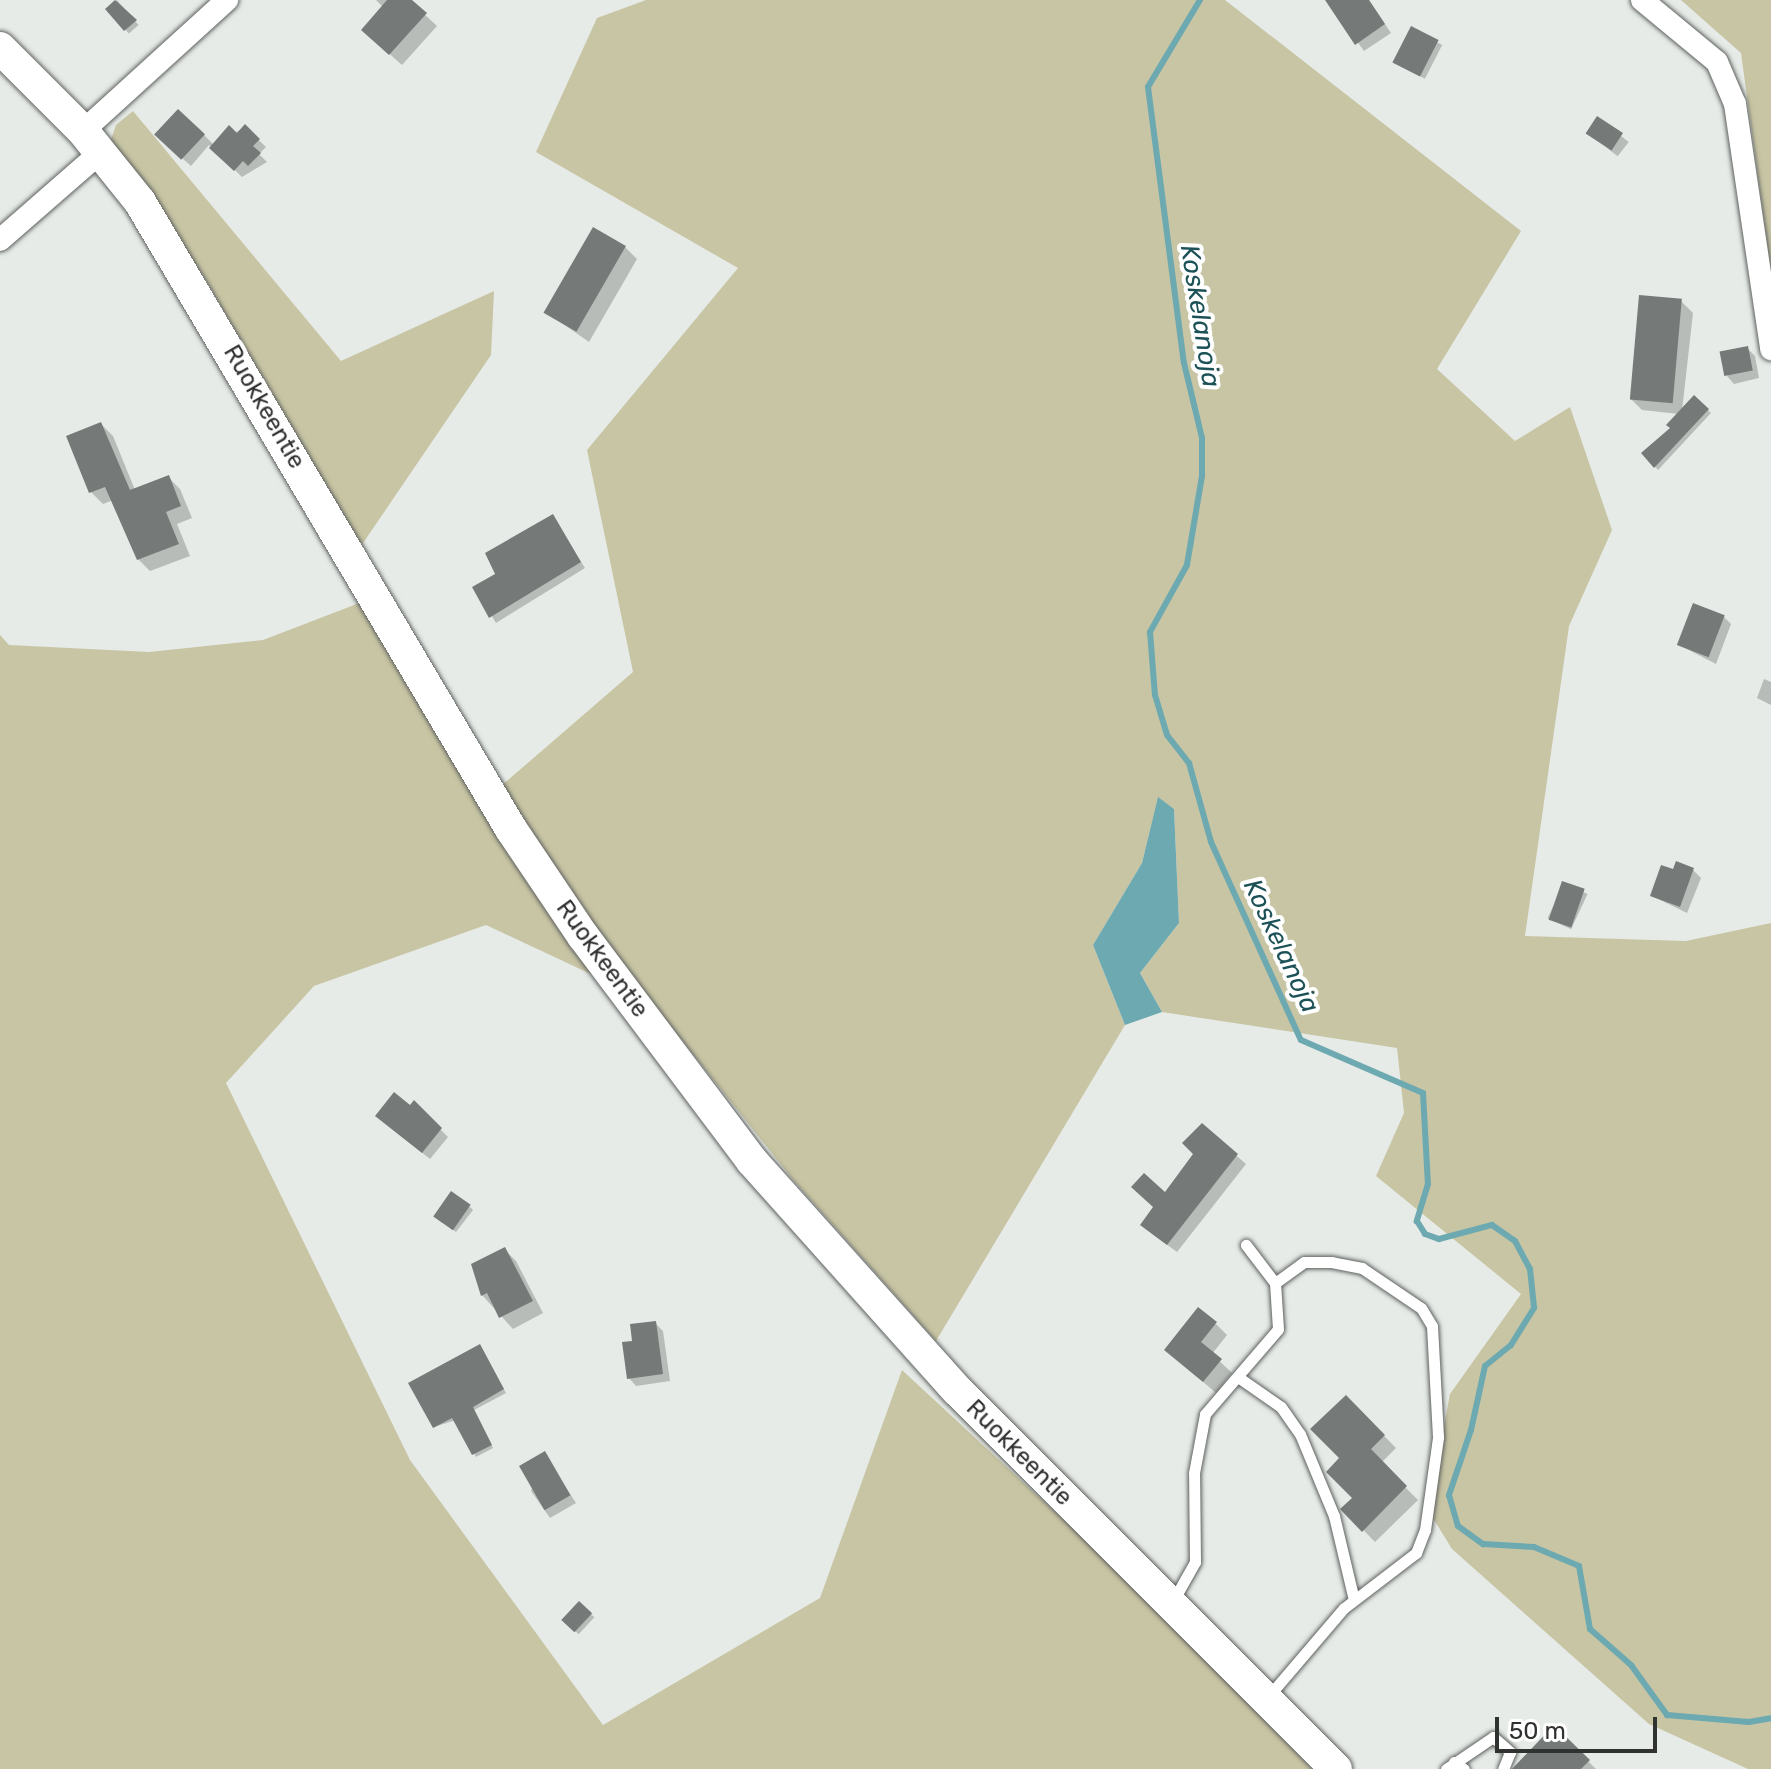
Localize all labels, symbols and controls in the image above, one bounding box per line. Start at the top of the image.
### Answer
water label: Koskelanoja [1173,243,1227,389]
street label: Ruokkeentie [217,340,311,474]
water label: Koskelanoja [1236,874,1326,1018]
street label: Ruokkeentie [550,895,654,1023]
street label: Ruokkeentie [960,1394,1078,1512]
scale bar [1499,1701,1661,1751]
text: 50 m [1509,1717,1566,1745]

